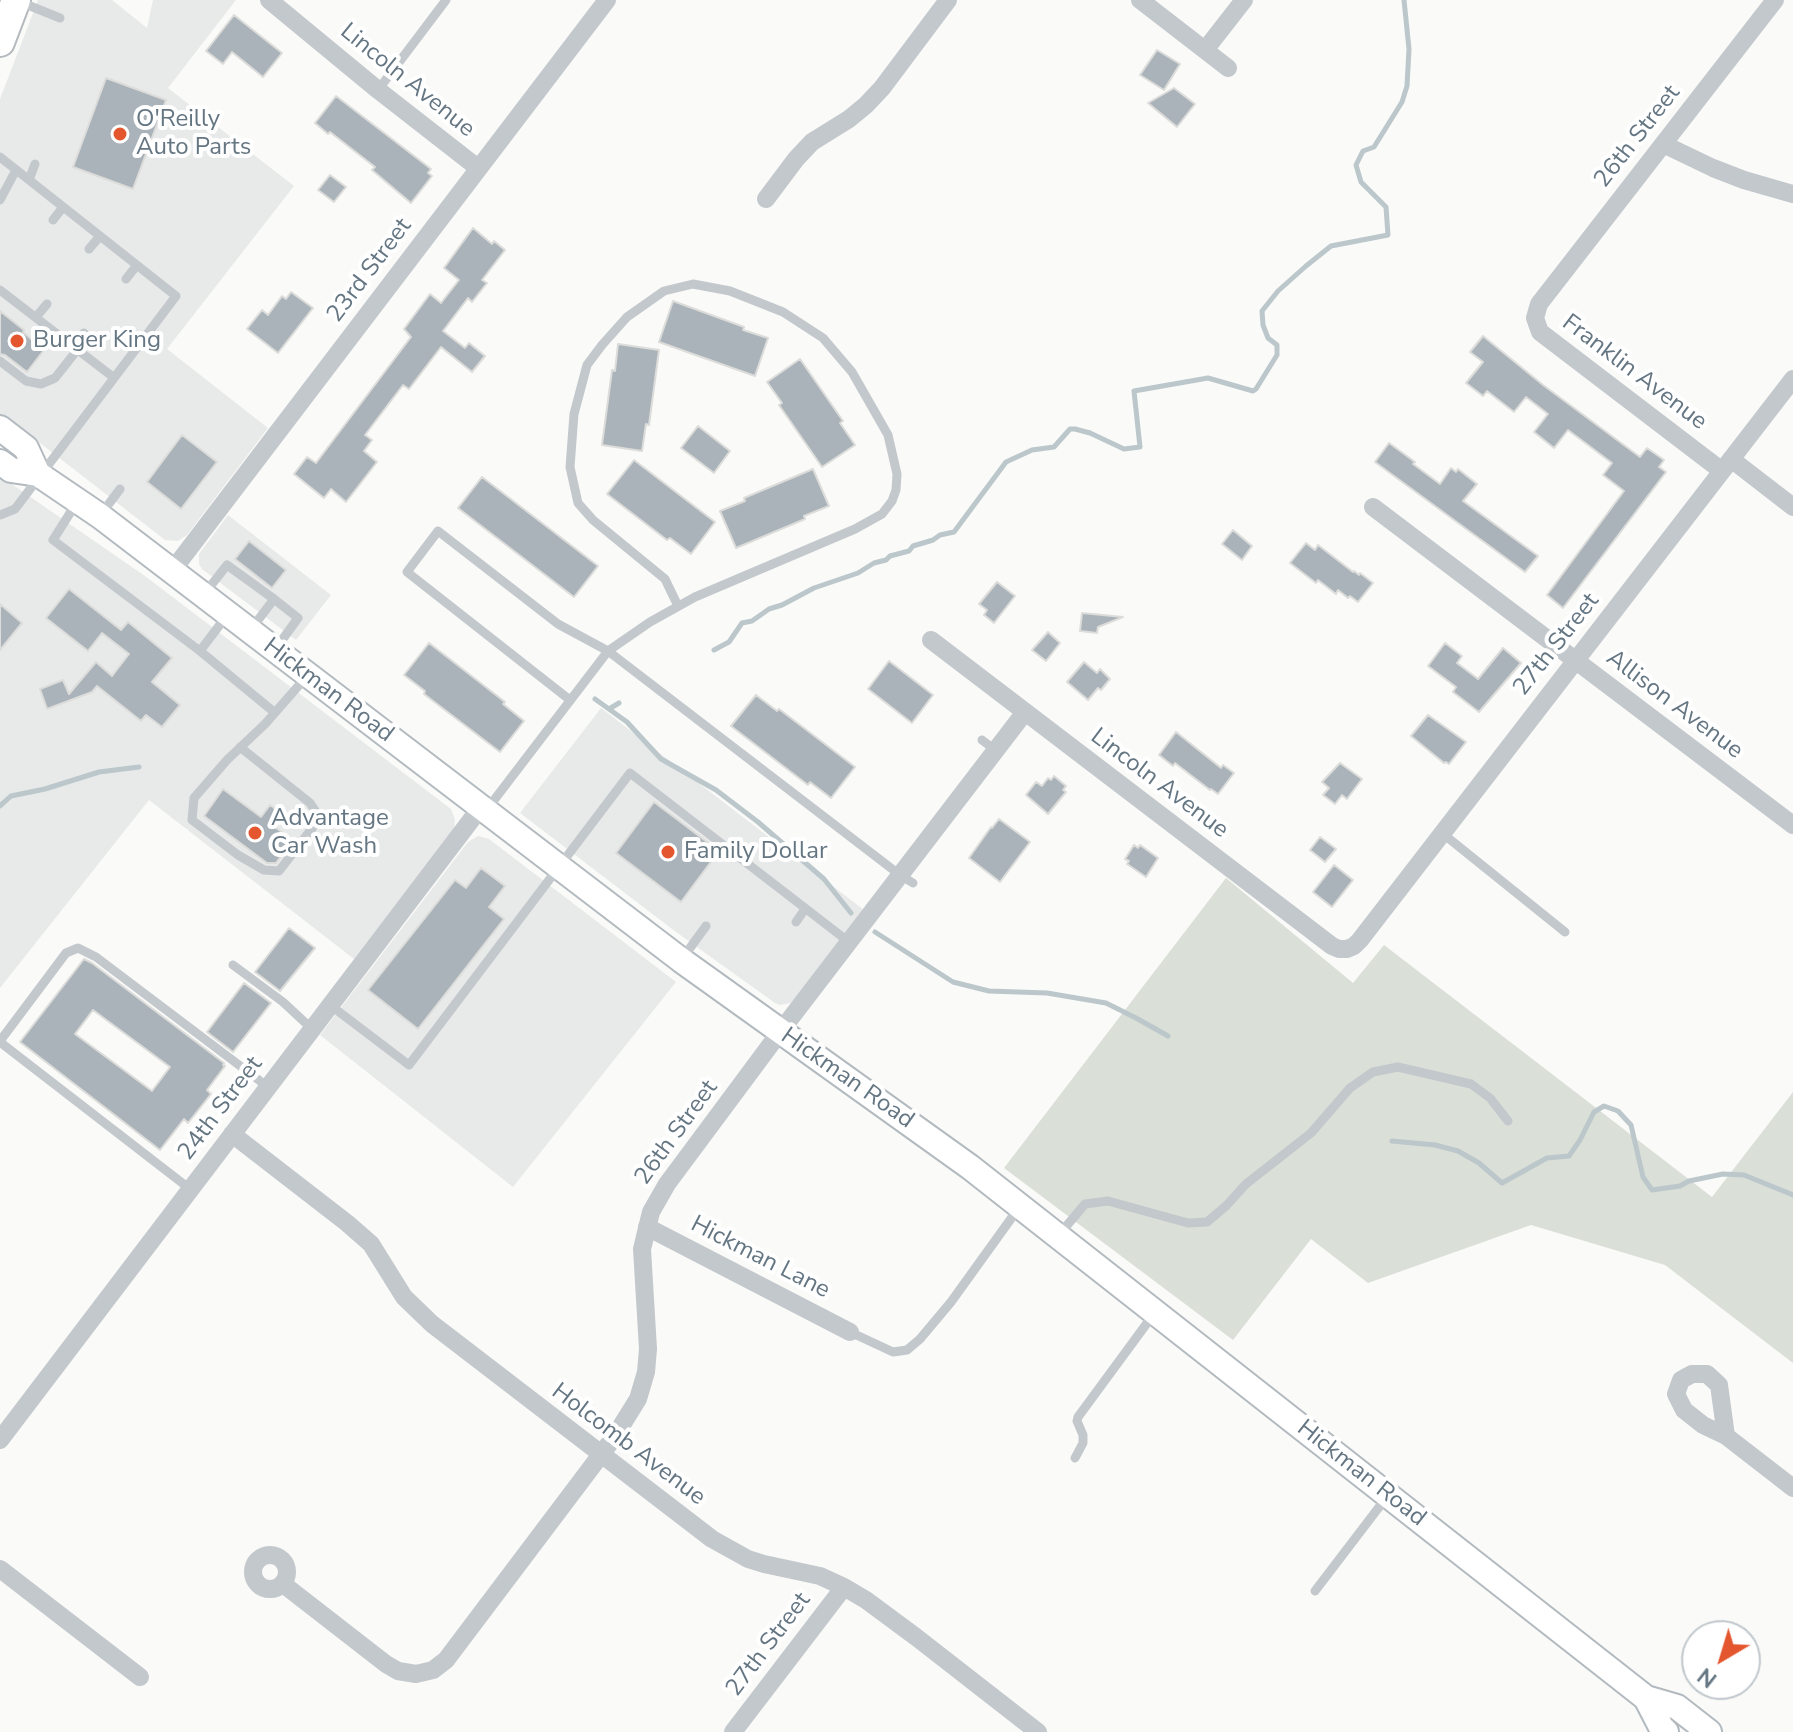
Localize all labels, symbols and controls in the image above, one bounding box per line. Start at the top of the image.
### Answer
street label: Lincoln Avenue [334,18,480,144]
street label: 26th Street [1589,80,1687,194]
place label: O'Reilly Auto Parts [136,106,251,162]
marker: O'Reilly Auto Parts [111,125,129,143]
street label: 23rd Street [322,213,418,329]
street label: Franklin Avenue [1556,309,1712,437]
place label: Burger King [33,327,161,355]
marker: Burger King [8,332,26,350]
street label: 27th Street [1508,588,1606,702]
street label: Hickman Road [257,633,399,749]
street label: Allison Avenue [1600,644,1748,766]
street label: Lincoln Avenue [1084,723,1234,845]
place label: Advantage Car Wash [271,805,389,861]
marker: Advantage Car Wash [246,824,264,842]
place label: Family Dollar [684,838,828,866]
marker: Family Dollar [659,843,677,861]
street label: Hickman Road [775,1023,919,1135]
street label: 24th Street [173,1051,269,1167]
street label: 26th Street [629,1075,725,1191]
street label: Hickman Lane [686,1211,834,1305]
street label: Holcomb Avenue [545,1378,711,1512]
street label: Hickman Road [1291,1415,1431,1533]
street label: 27th Street [721,1587,817,1703]
north arrow [1681,1620,1761,1700]
text: N [1692,1660,1723,1694]

